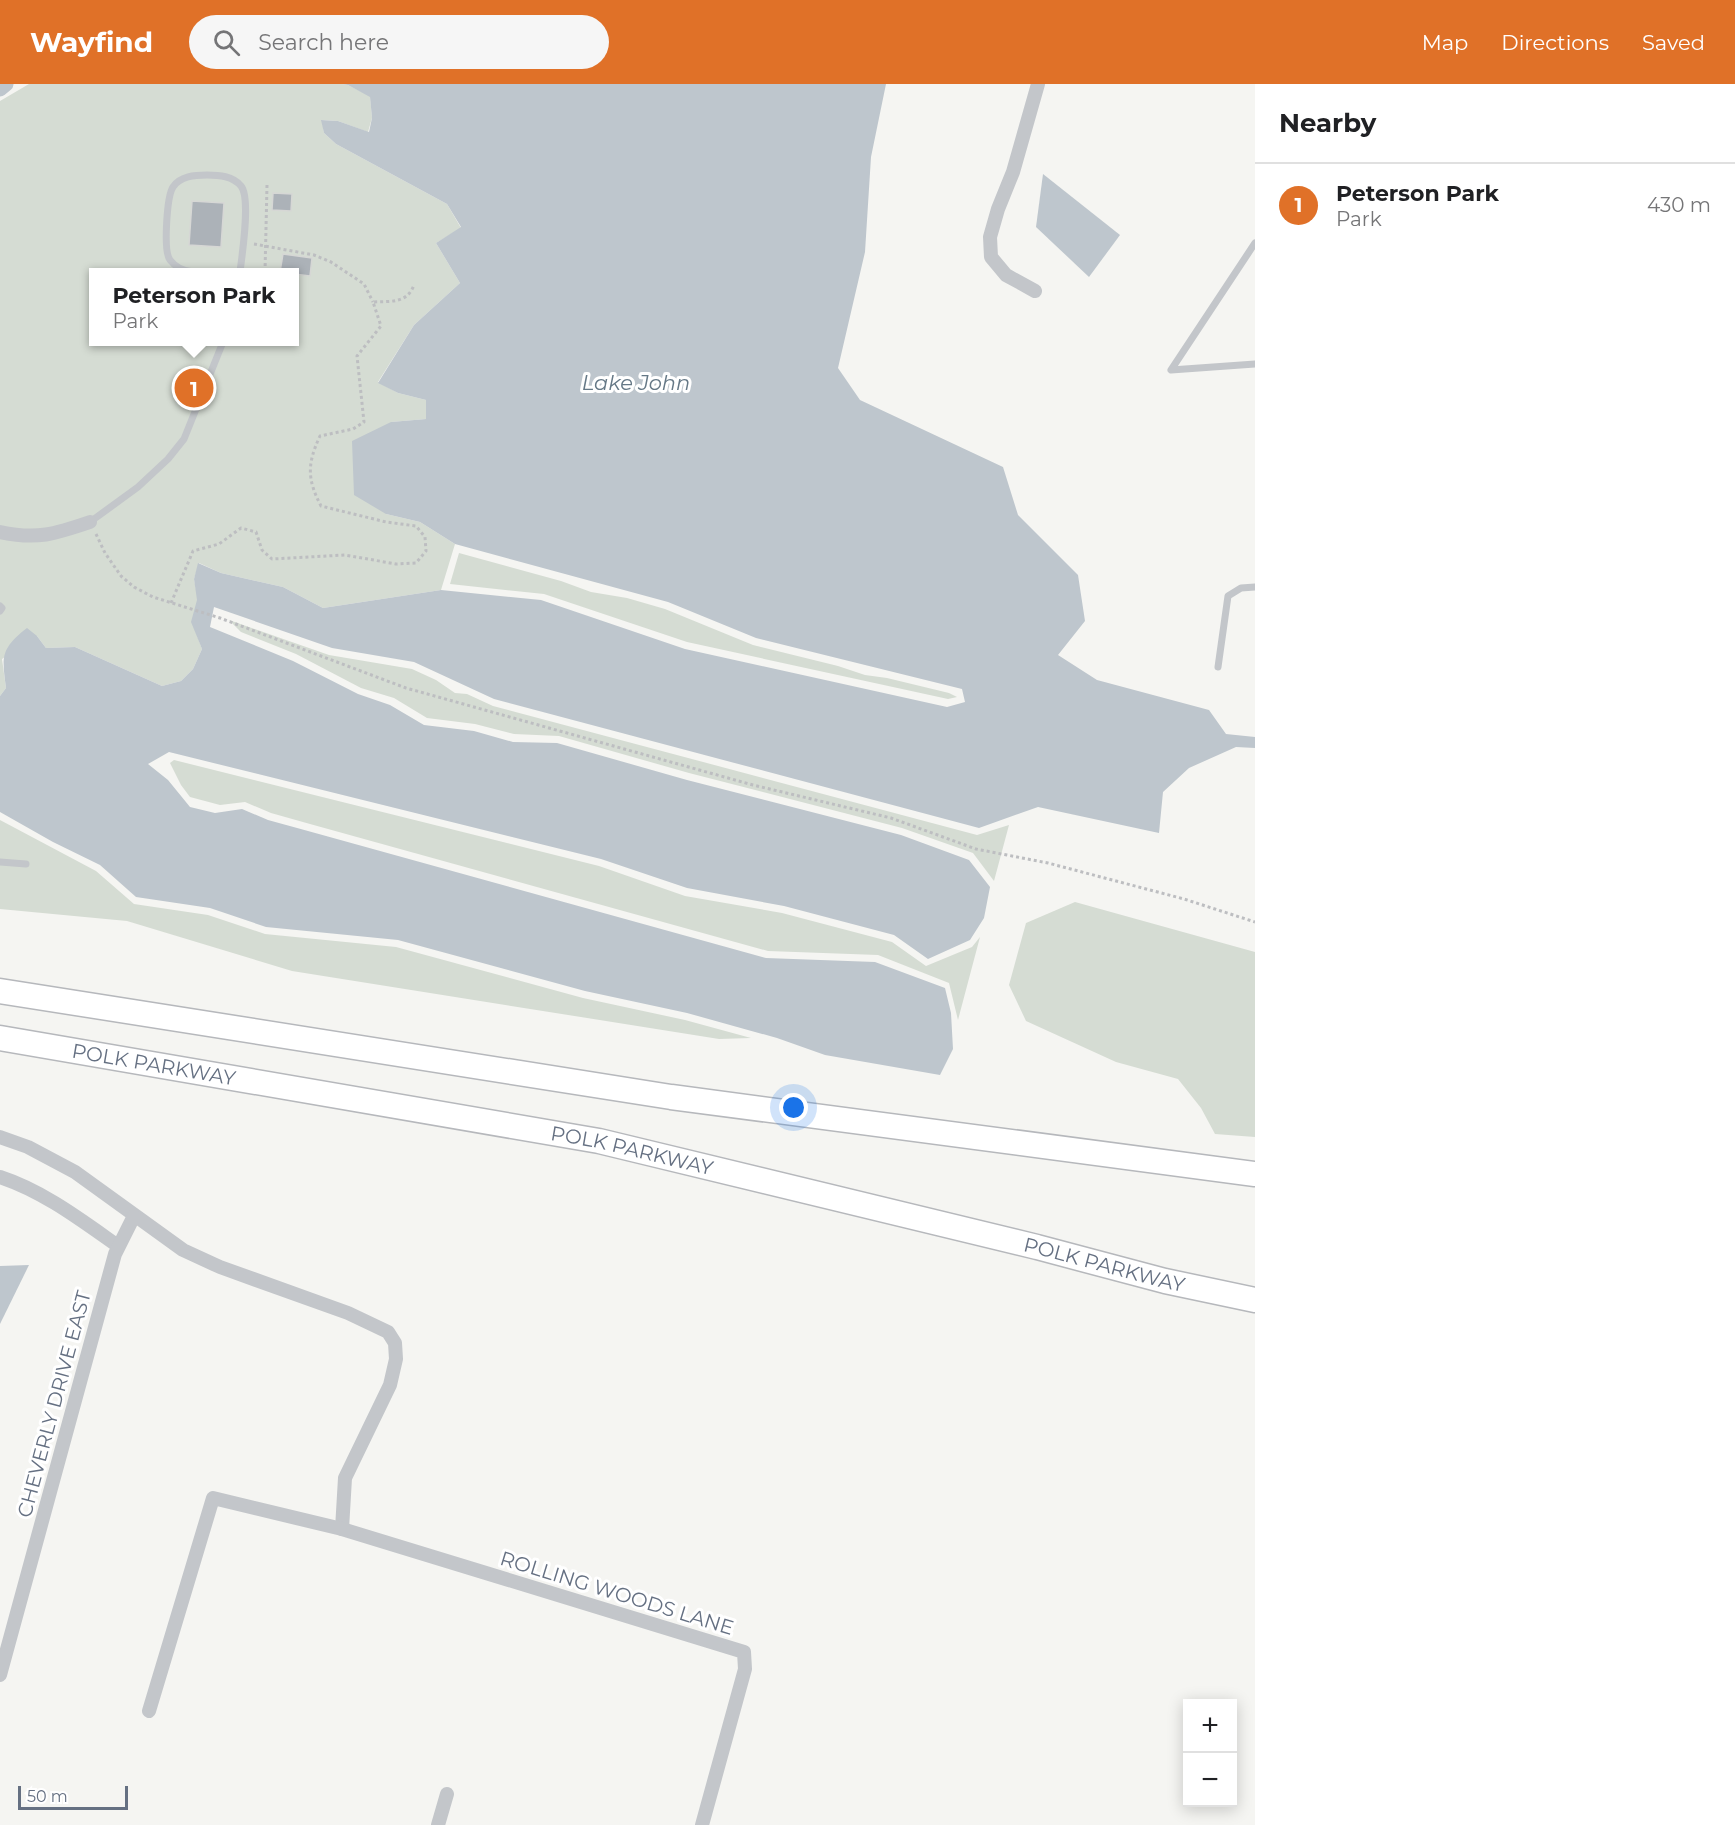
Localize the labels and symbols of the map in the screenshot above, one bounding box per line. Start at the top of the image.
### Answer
pin: 1 [174,366,214,410]
water label: Lake John [582,370,690,395]
street label: POLK PARKWAY [70,1039,238,1090]
your location [779,1093,808,1122]
street label: POLK PARKWAY [549,1121,716,1180]
street label: POLK PARKWAY [1021,1232,1187,1297]
street label: CHEVERLY DRIVE EAST [12,1288,96,1520]
street label: ROLLING WOODS LANE [497,1546,737,1640]
scale bar [18,1783,128,1810]

